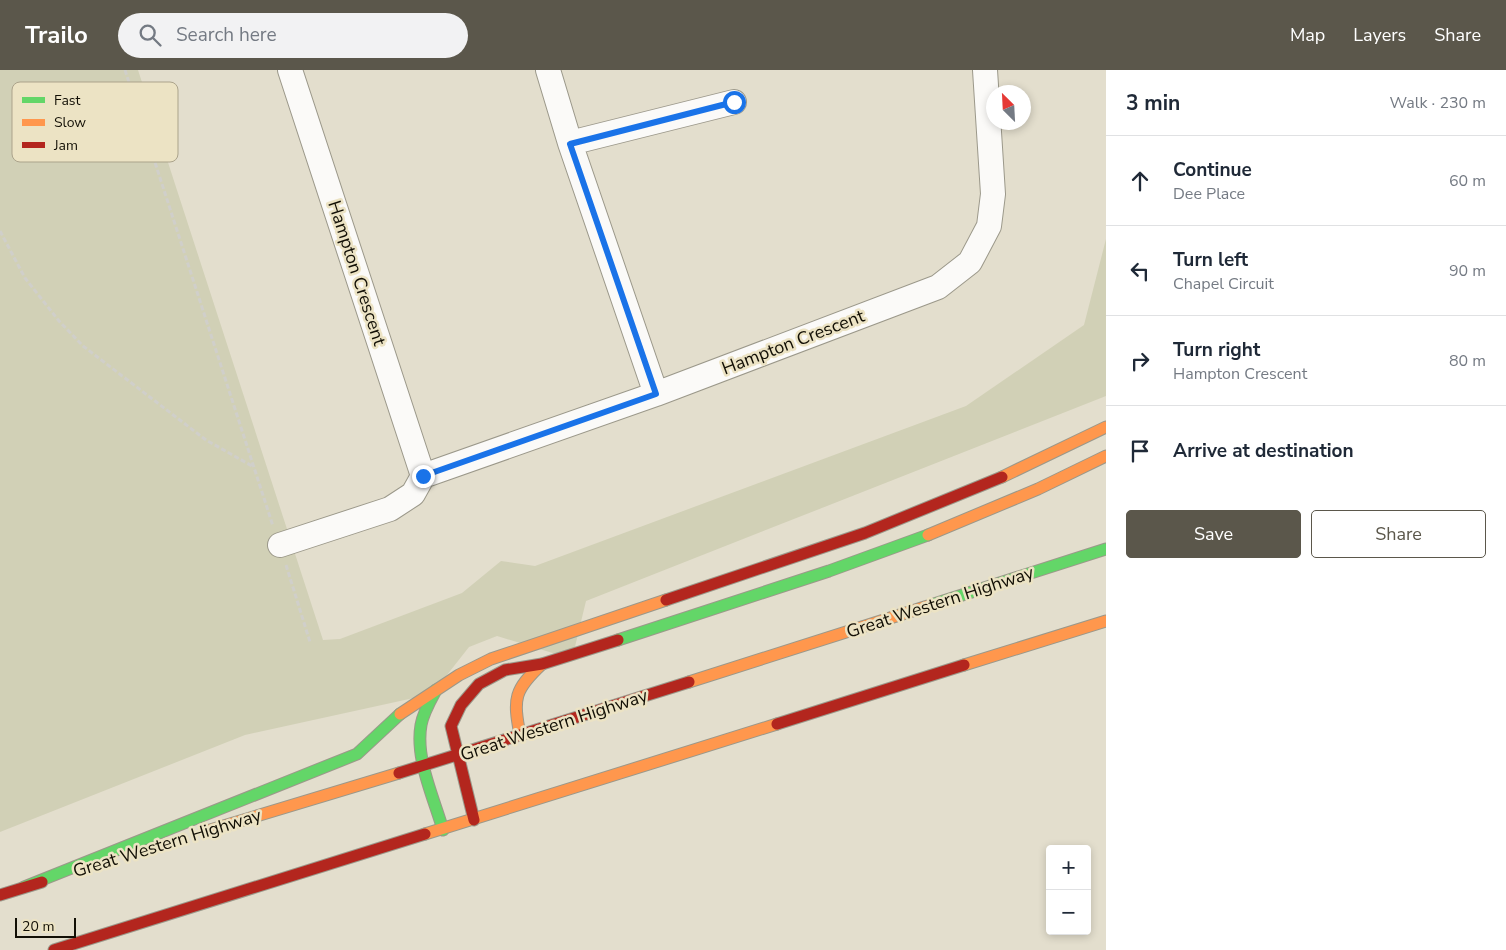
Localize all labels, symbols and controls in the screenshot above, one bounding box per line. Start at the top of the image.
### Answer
search box [118,13,468,58]
text: Trailo [25,19,88,51]
icon: search [136,21,164,49]
text: Search here [176,22,277,48]
text: Map [1290,23,1325,47]
text: Layers [1353,23,1406,47]
text: Share [1434,23,1481,47]
legend [12,82,178,162]
north arrow [986,85,1031,130]
text: 3 min [1126,89,1180,117]
text: Fast [54,91,80,110]
route start [723,91,746,114]
text: Walk · 230 m [1390,92,1486,114]
text: Slow [54,113,86,132]
text: Jam [53,136,78,155]
text: Continue [1173,157,1252,183]
icon: ahead [1126,167,1154,195]
text: 60 m [1449,170,1486,192]
text: Dee Place [1173,183,1245,205]
street label: Hampton Crescent [322,197,392,349]
text: Turn left [1173,247,1248,273]
icon: left [1126,257,1154,285]
text: 90 m [1449,260,1486,282]
text: Chapel Circuit [1173,273,1274,295]
street label: Hampton Crescent [718,303,868,380]
text: Turn right [1173,337,1260,363]
icon: right [1126,347,1154,375]
text: 80 m [1449,350,1486,372]
text: Hampton Crescent [1173,363,1307,385]
icon: arrive [1126,437,1154,465]
text: Arrive at destination [1173,438,1354,464]
route end [412,465,435,488]
button: Save [1126,510,1301,558]
button: Share [1311,510,1486,558]
street label: Great Western Highway [843,560,1037,644]
street label: Great Western Highway [457,683,651,767]
street label: Great Western Highway [70,803,265,883]
map controls [1046,845,1091,935]
button: + [1046,845,1091,890]
button: − [1046,890,1091,935]
scale bar [15,915,76,938]
text: 20 m [22,917,54,936]

